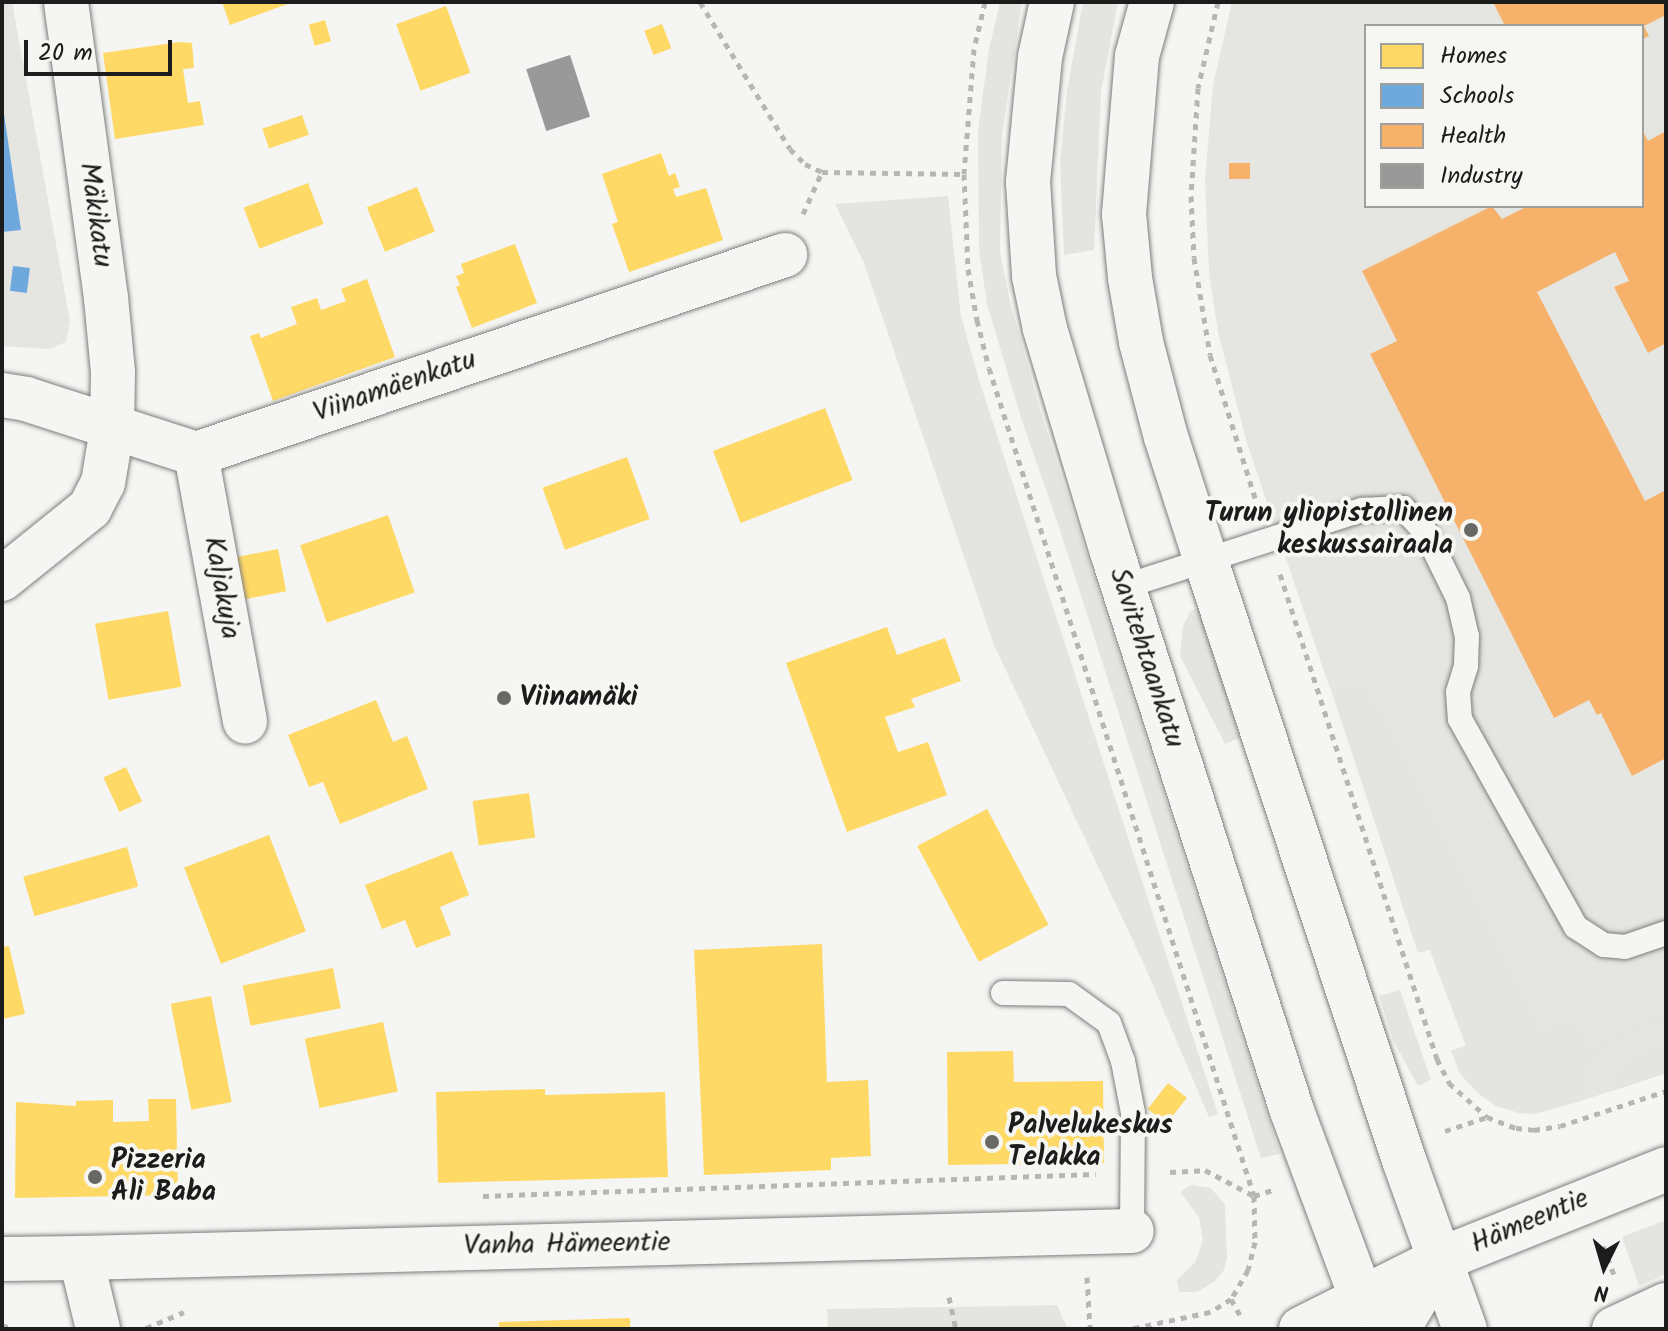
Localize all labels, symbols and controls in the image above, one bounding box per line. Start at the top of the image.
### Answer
scale bar [28,24,176,74]
legend [1364,24,1644,208]
text: 20 m [38,34,93,73]
text: Homes [1440,37,1507,76]
text: Schools [1440,77,1514,116]
text: Health [1440,117,1506,156]
text: Industry [1440,157,1522,196]
street label: Mäkikatu [71,160,119,270]
street label: Viinamäenkatu [309,343,481,431]
place label: Turun yliopistollinen keskussairaala [1204,497,1453,563]
marker: Turun yliopistollinen keskussairaala [1460,519,1482,541]
street label: Kaljakuja [195,534,247,642]
street label: Savitehtaankatu [1101,564,1191,752]
place label: Viinamäki [520,681,638,715]
marker: Viinamäki [495,689,513,707]
place label: Palvelukeskus Telakka [1008,1109,1173,1175]
marker: Palvelukeskus Telakka [983,1133,1001,1151]
place label: Pizzeria Ali Baba [111,1144,216,1210]
marker: Pizzeria Ali Baba [86,1168,104,1186]
street label: Hämeentie [1466,1182,1594,1262]
street label: Vanha Hämeentie [463,1226,671,1264]
north arrow [1564,1227,1644,1307]
text: N [1593,1273,1610,1309]

